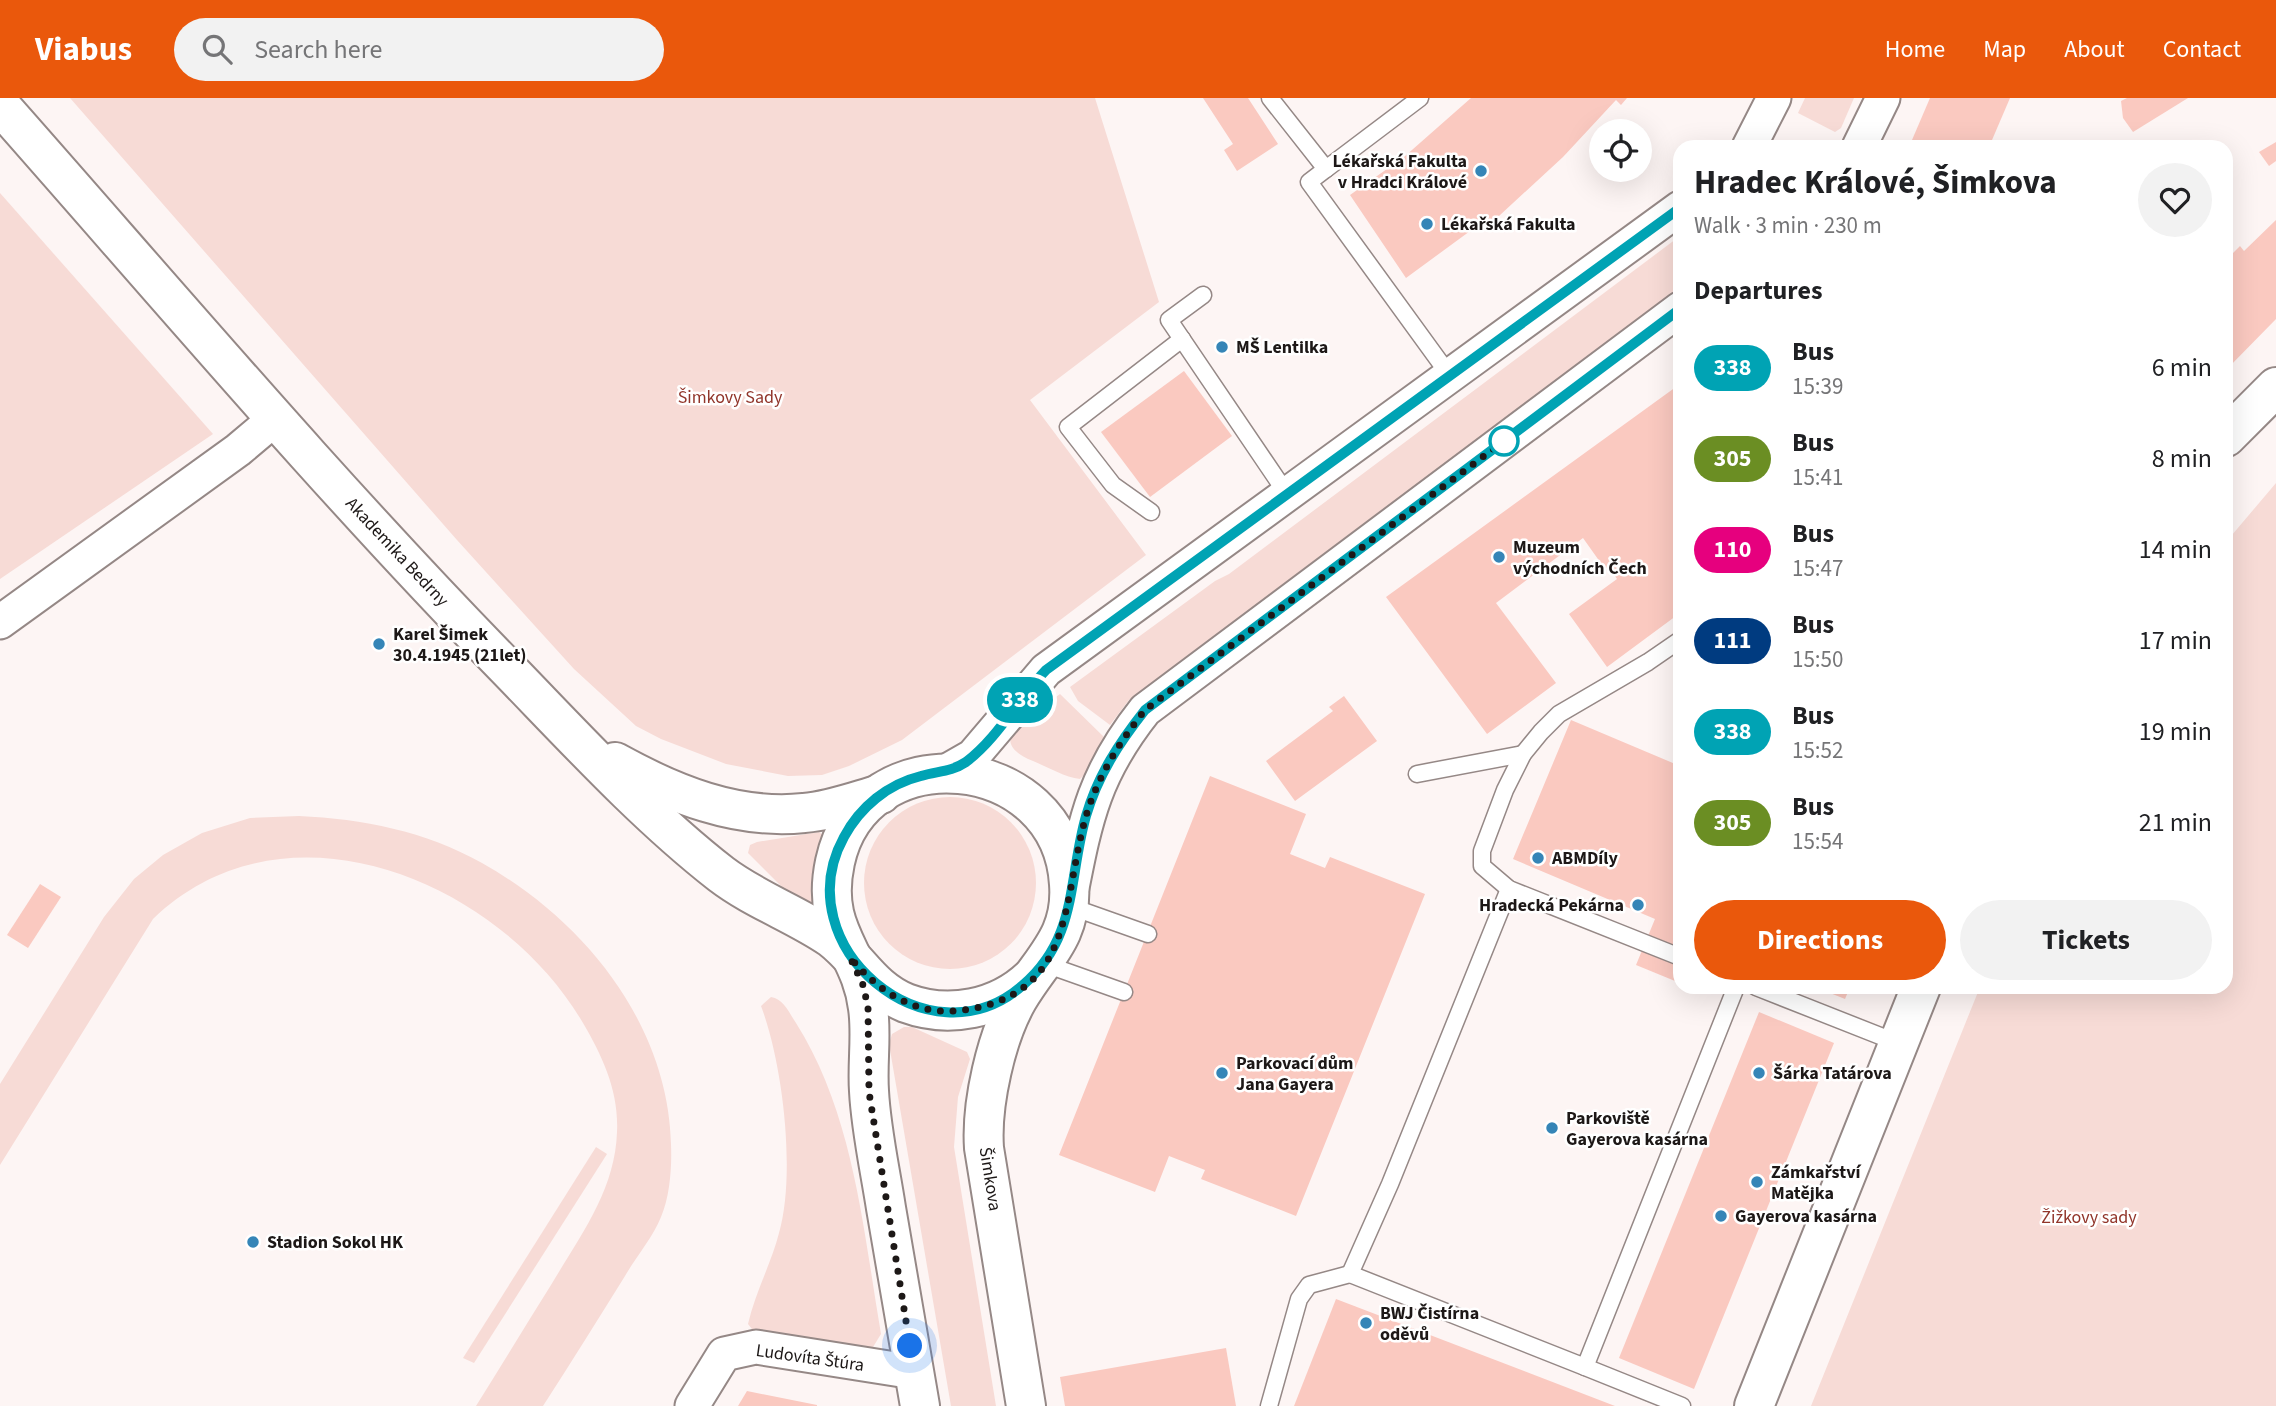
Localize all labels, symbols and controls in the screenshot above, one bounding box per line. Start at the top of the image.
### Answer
search box [174,18,664,81]
text: Viabus [35,26,132,73]
icon: search [198,30,236,68]
text: Search here [254,31,382,68]
text: Home [1885,32,1945,67]
text: Map [1983,32,2026,67]
text: About [2064,32,2125,67]
text: Contact [2163,32,2241,67]
map controls [1589,119,1652,182]
button: locate [1589,119,1652,182]
place label: Lékařská Fakulta v Hradci Králové [1333,149,1467,195]
text: Hradec Králové, Šimkova [1694,159,2057,206]
marker: Lékařská Fakulta v Hradci Králové [1473,163,1489,179]
button: heart [2138,163,2212,237]
text: Walk · 3 min · 230 m [1694,209,1882,242]
place label: Lékařská Fakulta [1441,212,1575,237]
marker: Lékařská Fakulta [1419,216,1435,232]
text: Departures [1694,272,1822,309]
text: Bus [1792,333,1834,370]
place label: MŠ Lentilka [1236,335,1328,360]
marker: MŠ Lentilka [1214,339,1230,355]
text: 6 min [2152,349,2212,386]
text: 338 [1713,350,1752,385]
text: 15:39 [1792,370,1843,403]
park label: Šimkovy Sady [678,385,783,410]
text: Bus [1792,424,1834,461]
unlabelled marker [1489,426,1519,456]
text: 8 min [2152,440,2212,477]
text: 305 [1713,441,1752,476]
text: 15:41 [1792,461,1843,494]
street label: Akademika Bedrny [340,492,455,613]
text: Bus [1792,515,1834,552]
text: 14 min [2139,531,2212,568]
text: 110 [1713,532,1752,567]
place label: Muzeum východních Čech [1513,535,1647,581]
marker: Muzeum východních Čech [1491,549,1507,565]
text: 15:47 [1792,552,1843,585]
text: Bus [1792,606,1834,643]
place label: Karel Šimek 30.4.1945 (21let) [393,622,527,668]
text: 17 min [2139,622,2212,659]
text: 111 [1713,623,1752,658]
marker: Karel Šimek 30.4.1945 (21let) [371,636,387,652]
text: 15:50 [1792,643,1843,676]
line badge: 338 [980,677,1060,723]
text: 338 [1001,682,1039,717]
text: Bus [1792,697,1834,734]
text: 19 min [2139,713,2212,750]
text: 338 [1713,714,1752,749]
text: 15:52 [1792,734,1843,767]
text: Bus [1792,788,1834,825]
text: 21 min [2139,804,2212,841]
text: 305 [1713,805,1752,840]
text: 15:54 [1792,825,1843,858]
place label: ABMDíly [1551,846,1618,871]
marker: ABMDíly [1530,850,1546,866]
place label: Hradecká Pekárna [1479,893,1624,918]
marker: Hradecká Pekárna [1630,897,1646,913]
button: Directions [1694,900,1946,980]
button: Tickets [1960,900,2212,980]
place label: Parkovací dům Jana Gayera [1236,1051,1353,1097]
place label: Šárka Tatárova [1773,1061,1892,1086]
marker: Parkovací dům Jana Gayera [1214,1065,1230,1081]
marker: Šárka Tatárova [1751,1065,1767,1081]
place label: Parkoviště Gayerova kasárna [1566,1106,1708,1152]
marker: Parkoviště Gayerova kasárna [1544,1120,1560,1136]
street label: Šimkova [973,1145,1007,1213]
place label: Zámkařství Matějka [1771,1160,1862,1206]
marker: Zámkařství Matějka [1749,1174,1765,1190]
place label: Gayerova kasárna [1735,1204,1877,1229]
park label: Žižkovy sady [2041,1205,2137,1230]
marker: Gayerova kasárna [1713,1208,1729,1224]
place label: Stadion Sokol HK [267,1230,404,1255]
marker: Stadion Sokol HK [245,1234,261,1250]
place label: BWJ Čistírna oděvů [1380,1301,1479,1347]
marker: BWJ Čistírna oděvů [1358,1315,1374,1331]
your location [892,1328,927,1363]
street label: Ludovíta Štúra [754,1338,866,1378]

